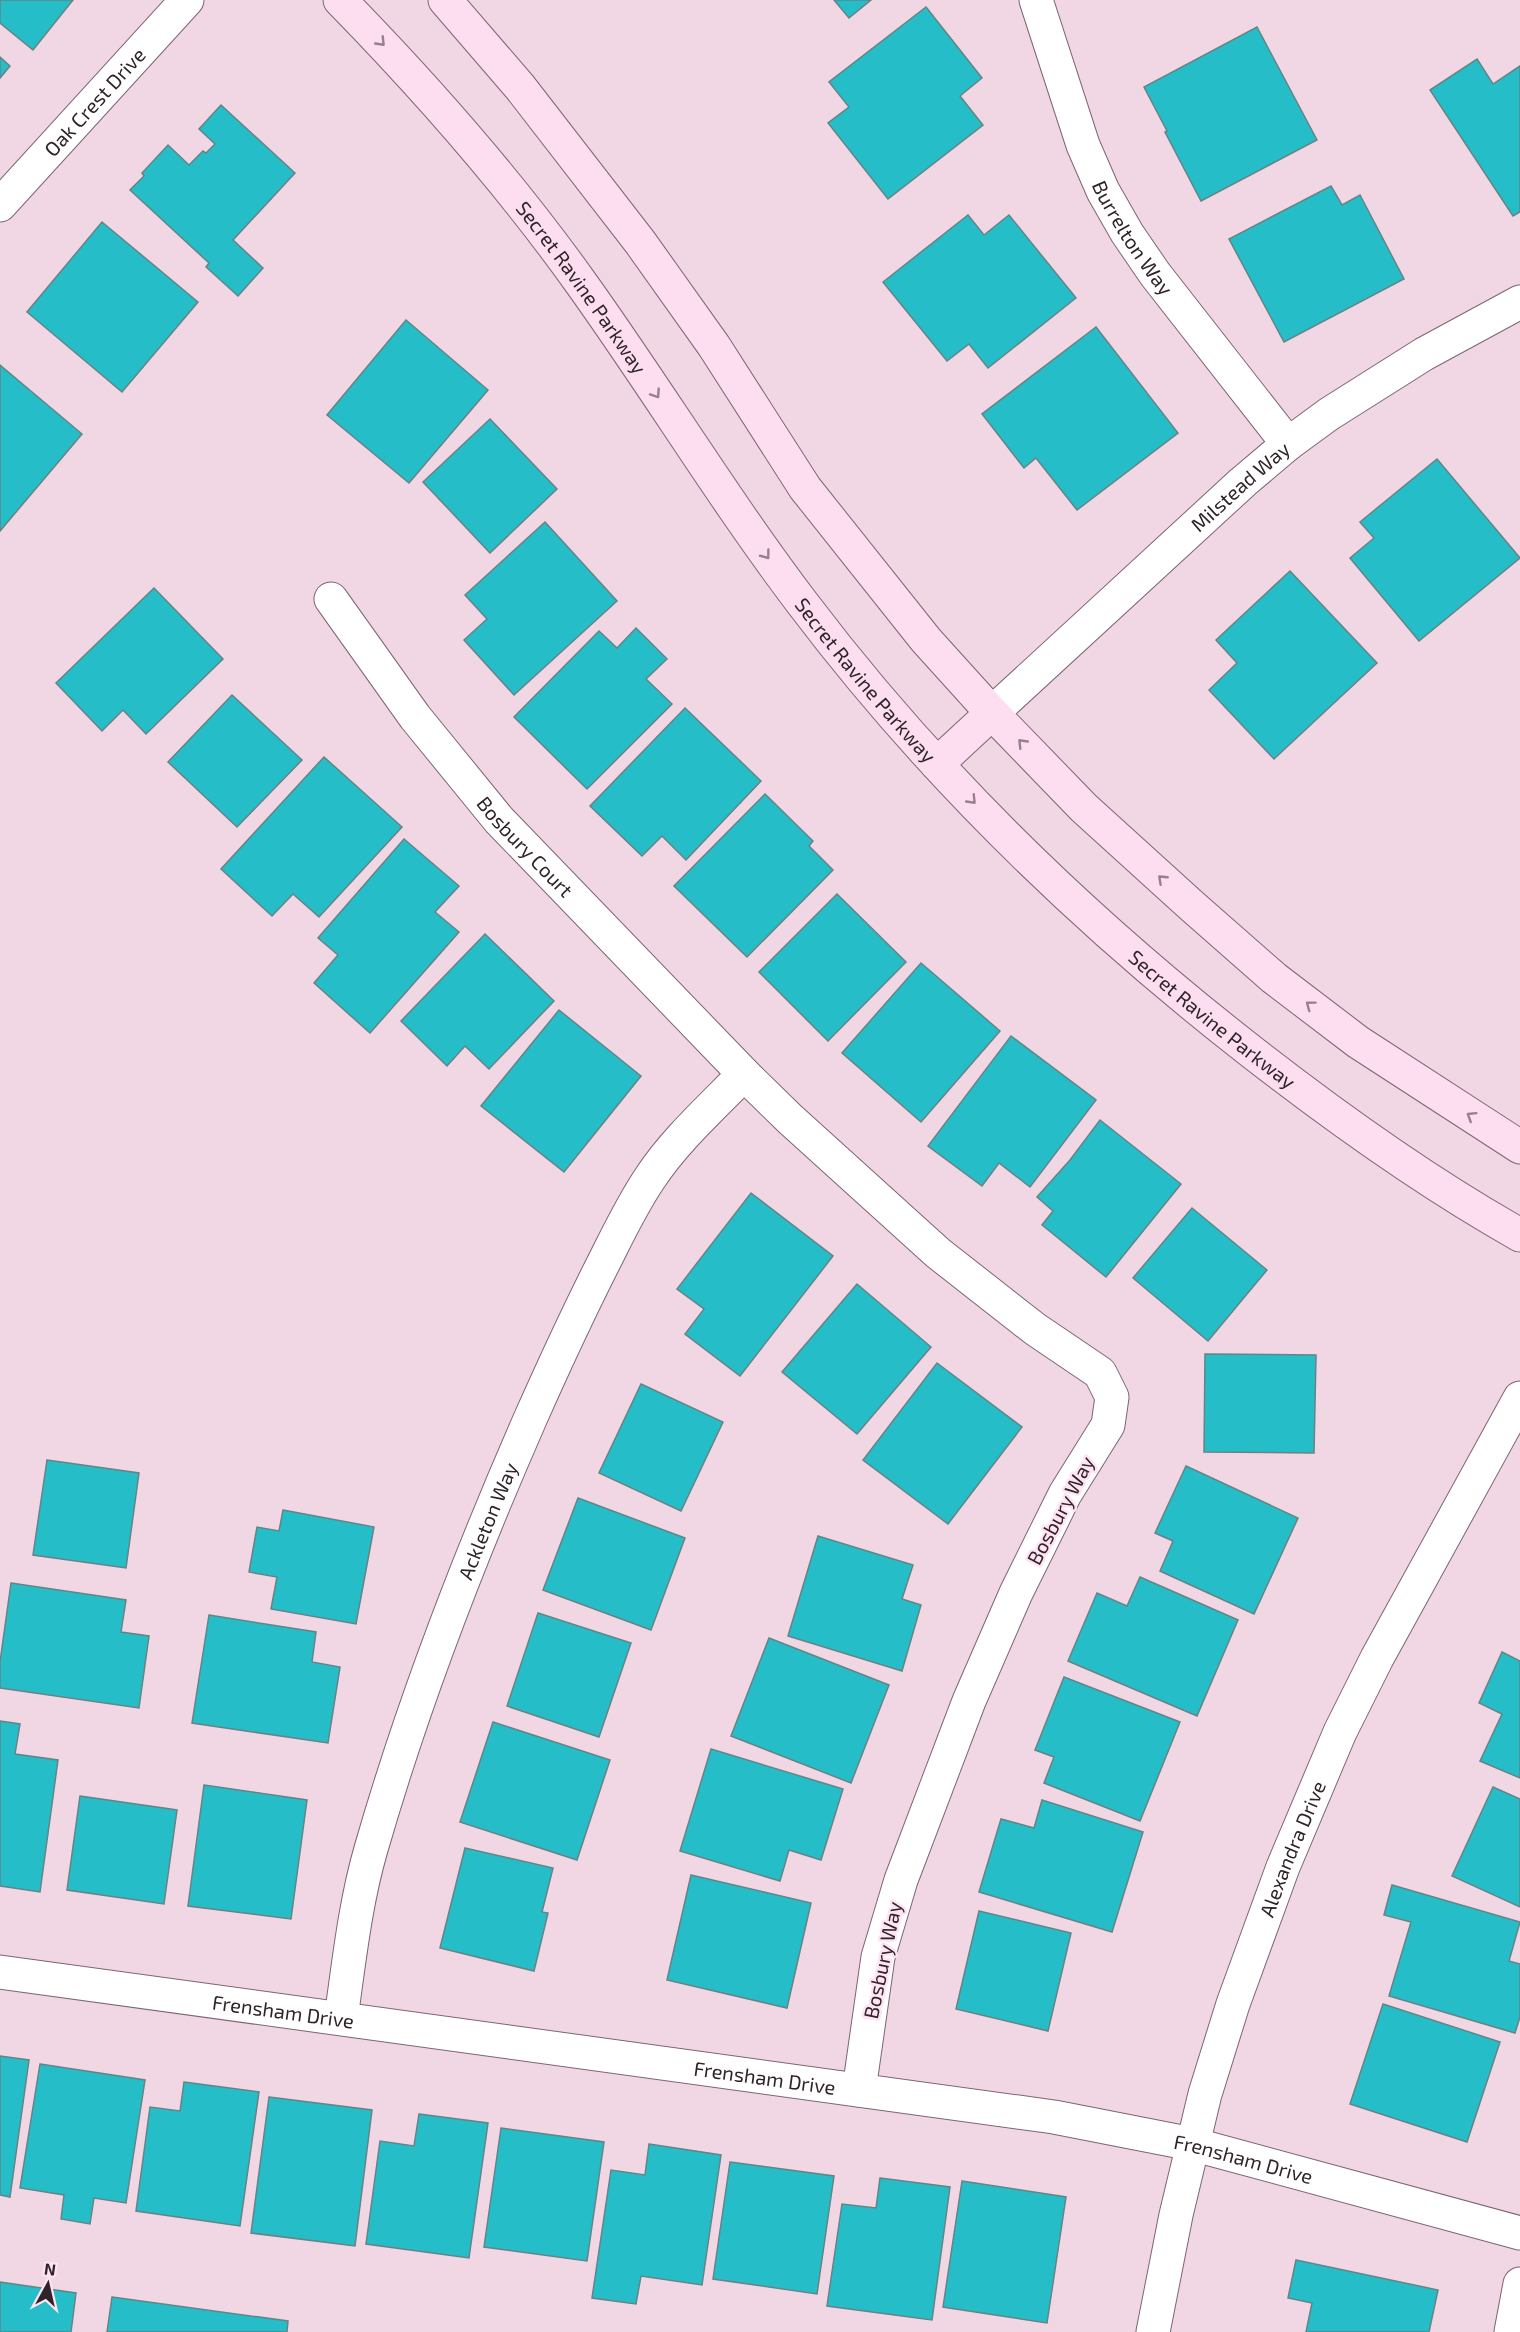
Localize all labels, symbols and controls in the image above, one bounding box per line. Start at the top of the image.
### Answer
one-way arrow [374,34,385,45]
street label: Oak Crest Drive [39,42,150,161]
street label: Burrelton Way [1088,177,1179,300]
street label: Secret Ravine Parkway [512,196,652,378]
one-way arrow [649,387,660,398]
street label: Milstead Way [1185,436,1295,536]
one-way arrow [759,548,770,559]
street label: Secret Ravine Parkway [790,593,942,768]
one-way arrow [1018,740,1029,751]
street label: Bosbury Court [472,791,579,902]
one-way arrow [965,794,976,804]
one-way arrow [1158,875,1168,886]
street label: Secret Ravine Parkway [1124,944,1301,1094]
one-way arrow [1306,1002,1317,1013]
one-way arrow [1466,1112,1477,1123]
street label: Bosbury Way [1021,1451,1099,1568]
street label: Ackleton Way [453,1458,522,1583]
street label: Alexandra Drive [1254,1777,1330,1920]
street label: Bosbury Way [858,1899,906,2021]
street label: Frensham Drive [211,1989,356,2033]
street label: Frensham Drive [692,2056,837,2099]
street label: Frensham Drive [1172,2129,1316,2188]
north arrow [18,2254,78,2314]
text: N [43,2258,57,2279]

